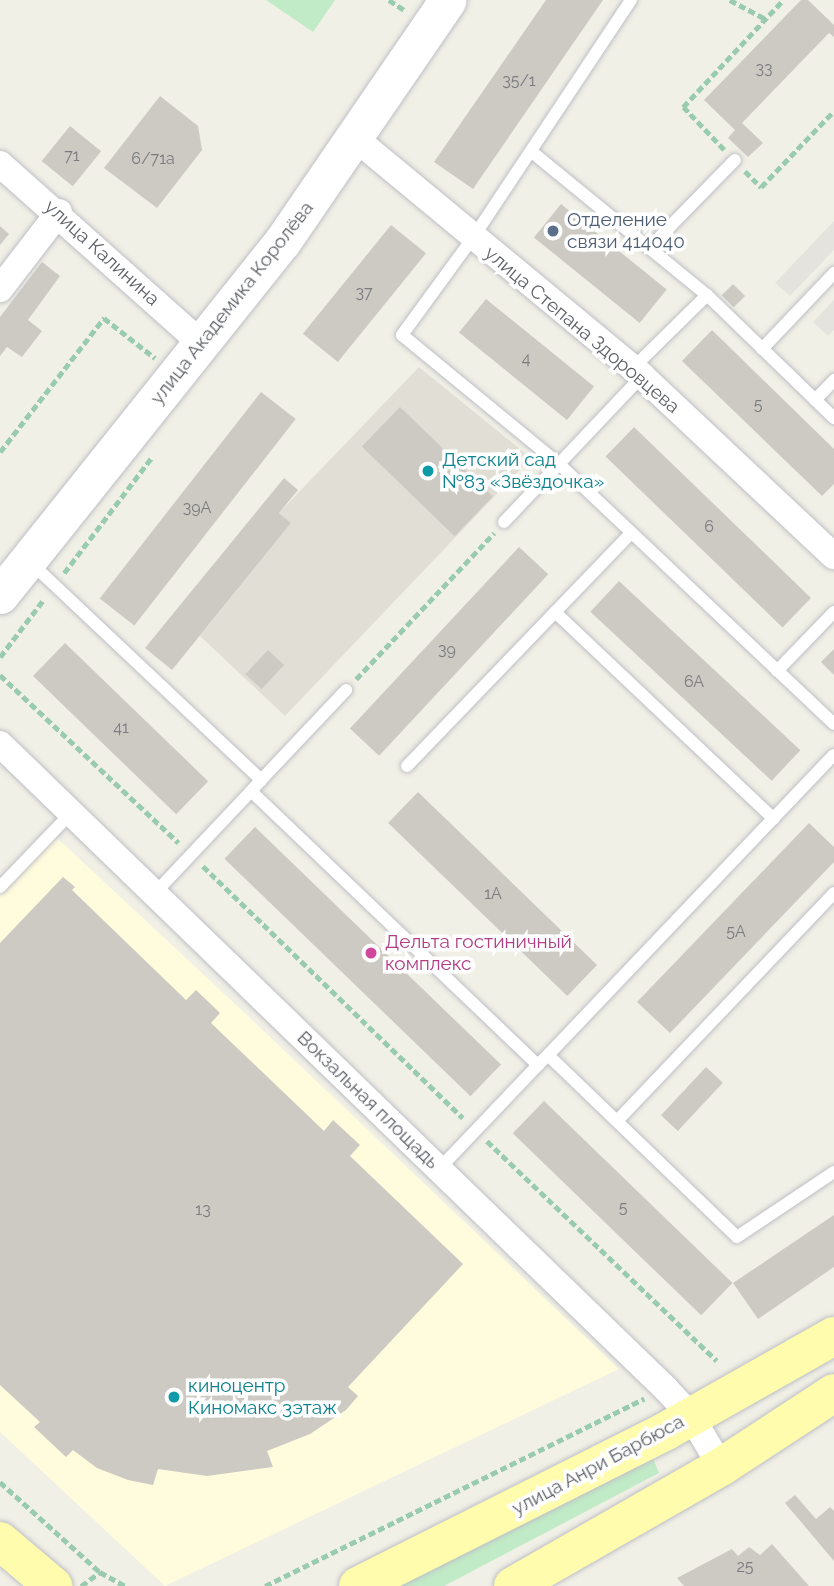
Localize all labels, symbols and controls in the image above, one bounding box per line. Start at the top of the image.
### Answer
house number: 33 [755,59,773,79]
house number: 35/1 [502,71,536,91]
house number: 71 [64,146,80,166]
house number: 6/71а [131,149,175,169]
street label: улица Калинина [40,195,164,311]
street label: улица Академика Королёва [146,197,318,409]
place label: Отделение связи 414040 [567,209,685,253]
marker: Отделение связи 414040 [545,223,561,239]
street label: улица Степана Здоровцева [480,242,684,418]
house number: 37 [355,283,373,303]
house number: 4 [522,349,530,369]
house number: 5 [754,395,762,415]
place label: Детский сад №83 «Звёздочка» [442,449,604,493]
marker: Детский сад №83 «Звёздочка» [420,463,436,479]
house number: 39А [183,498,211,518]
house number: 6 [704,517,714,537]
house number: 39 [438,640,456,660]
house number: 6А [684,672,704,692]
house number: 41 [113,718,129,738]
house number: 1А [484,884,502,904]
house number: 5А [726,922,746,942]
place label: Дельта гостиничный комплекс [385,931,572,975]
marker: Дельта гостиничный комплекс [363,945,379,961]
street label: Вокзальная площадь [292,1026,444,1174]
house number: 5 [619,1198,627,1218]
house number: 13 [195,1200,211,1220]
place label: киноцентр Киномакс 3этаж [188,1375,337,1419]
marker: киноцентр Киномакс 3этаж [166,1389,182,1405]
street label: улица Анри Барбюса [508,1410,688,1520]
house number: 25 [736,1557,754,1577]

